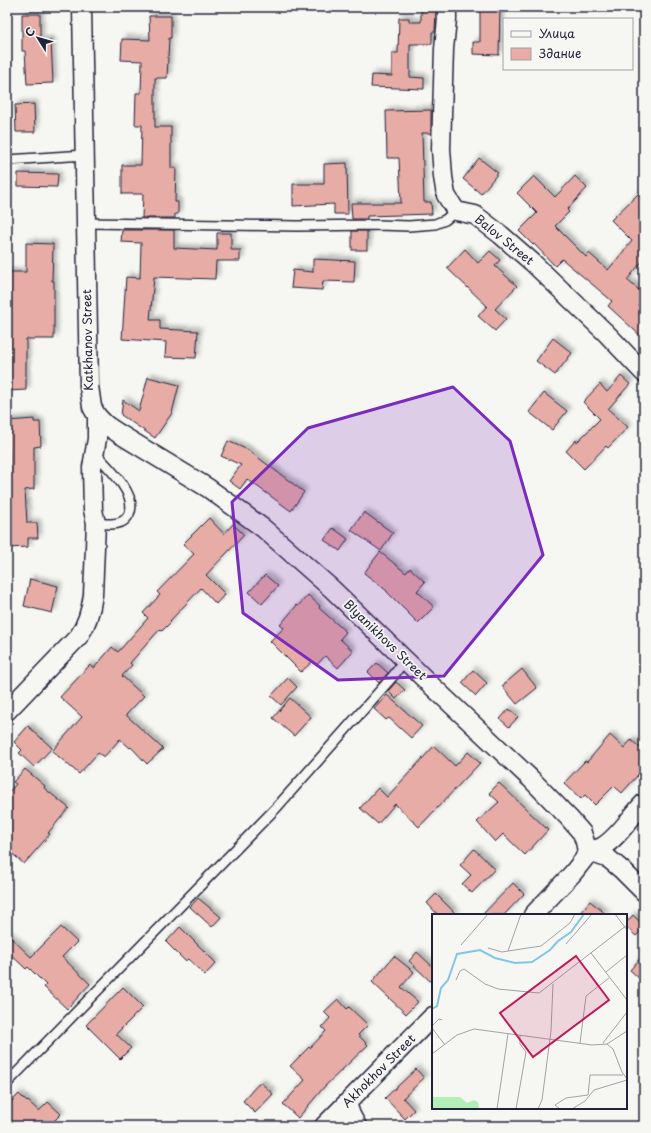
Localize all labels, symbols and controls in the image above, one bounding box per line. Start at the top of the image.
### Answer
north arrow [18,18,58,58]
legend [503,18,633,70]
text: С [20,23,39,40]
text: Улица [539,24,575,42]
text: Здание [539,44,581,62]
street label: Balov Street [471,210,538,269]
street label: Katkhanov Street [77,289,97,391]
street label: Blyanikhovs Street [340,595,431,684]
inset map [432,914,627,1109]
street label: Akhokhov Street [338,1030,419,1111]

